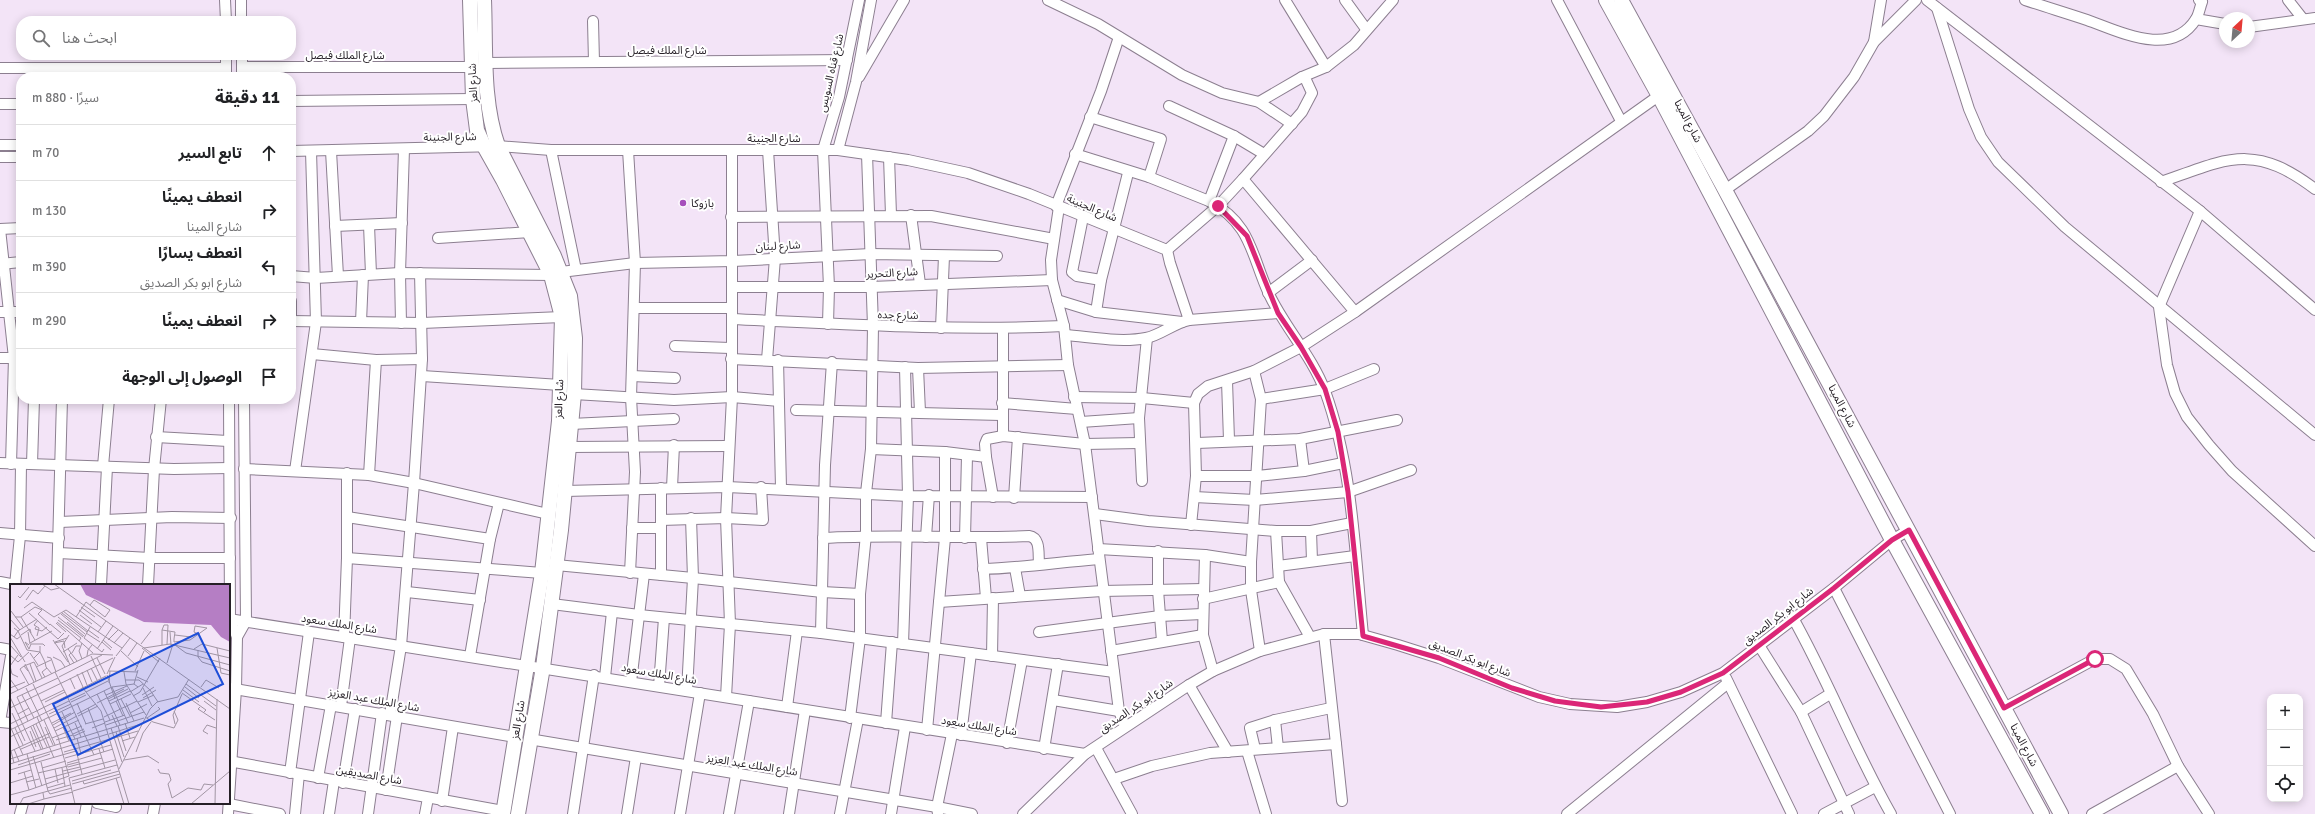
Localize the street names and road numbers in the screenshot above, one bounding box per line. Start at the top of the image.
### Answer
street label: شارع قناه السويس [816,32,847,114]
street label: شارع الملك فيصل [627,44,707,58]
street label: شارع الملك فيصل [305,49,385,63]
street label: شارع العز [465,63,482,104]
street label: شارع المينا [1670,97,1705,145]
street label: شارع الجنينة [423,130,477,145]
street label: شارع الجنينة [747,132,801,146]
street label: شارع الجنينة [1065,192,1119,225]
street label: شارع لبنان [755,238,801,255]
street label: شارع التحرير [865,265,919,282]
street label: شارع جده [878,308,919,323]
street label: شارع العز [552,379,567,420]
street label: شارع المينا [1824,382,1859,430]
street label: شارع ابو بكر الصديق [1740,584,1817,648]
street label: شارع الملك سعود [300,612,378,637]
street label: شارع ابو بكر الصديق [1427,636,1513,681]
street label: شارع الملك سعود [620,661,698,688]
street label: شارع ابو بكر الصديق [1097,676,1176,736]
street label: شارع الملك عبد العزيز [326,685,421,715]
street label: شارع العز [508,699,529,742]
street label: شارع الملك سعود [940,714,1018,739]
street label: شارع المينا [2006,721,2041,769]
street label: شارع الملك عبد العزيز [704,751,799,780]
street label: شارع الصديقين [335,763,403,788]

